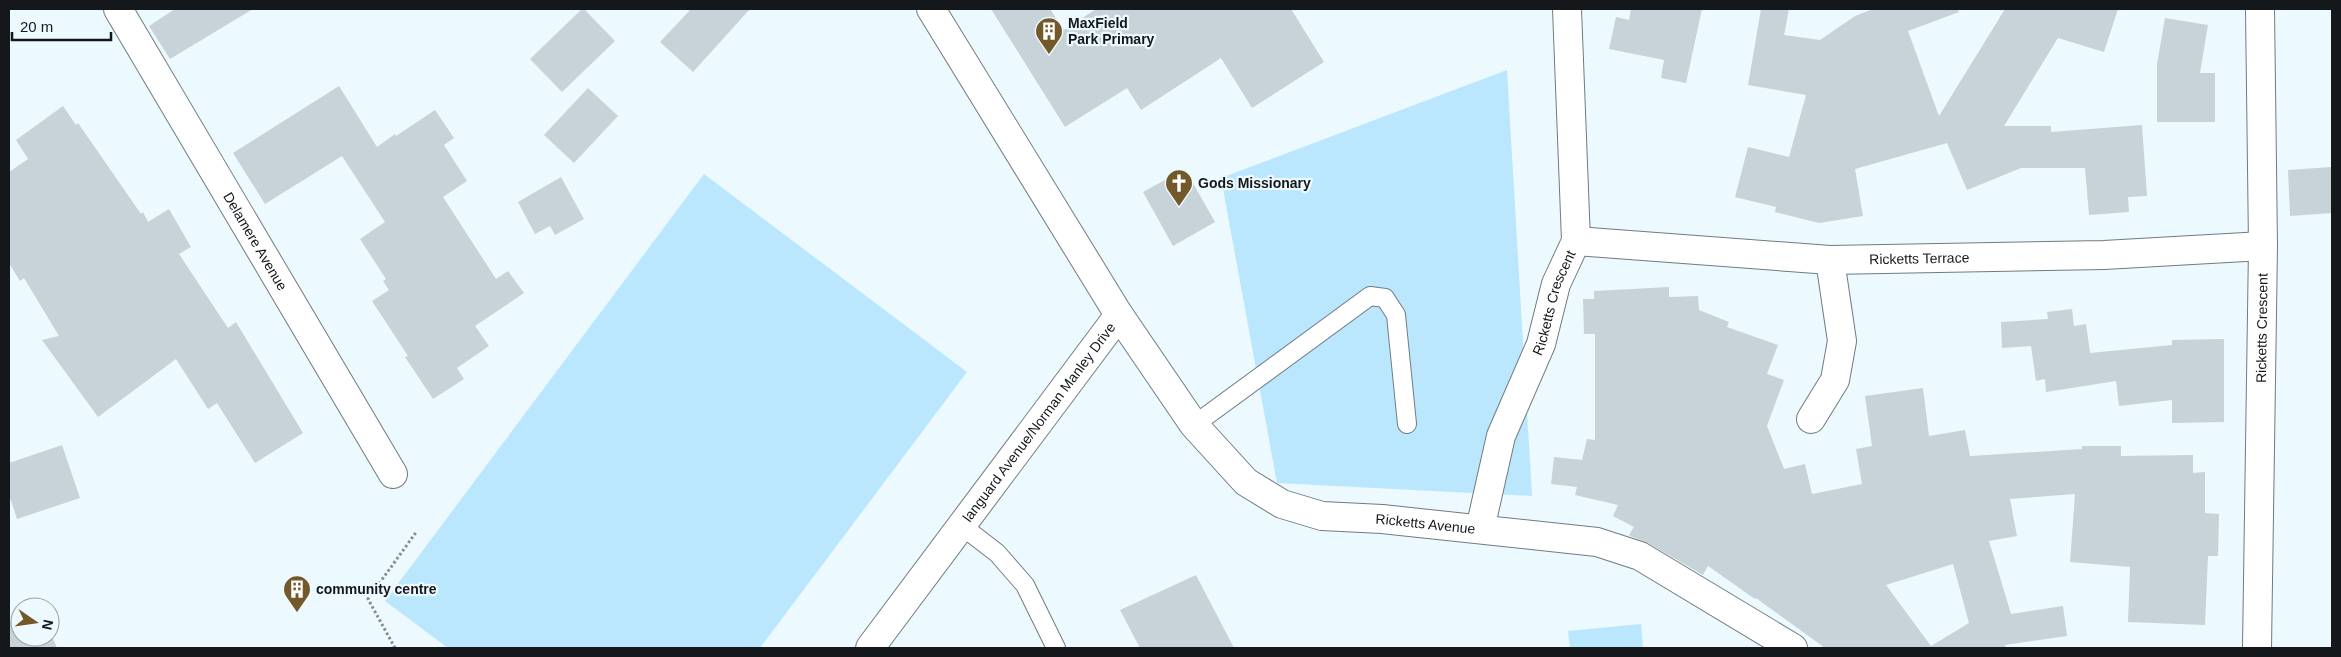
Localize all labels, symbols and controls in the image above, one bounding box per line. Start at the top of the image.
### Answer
scale bar [12,10,111,42]
place label: MaxField Park Primary [1068,15,1155,47]
building icon: MaxField Park Primary [1034,16,1064,55]
text: 20 m [20,18,53,35]
church icon: Gods Missionary [1164,168,1194,207]
place label: Gods Missionary [1198,175,1311,191]
street label: Delamere Avenue [220,189,291,293]
street label: Ricketts Crescent [1529,248,1579,358]
street label: Ricketts Terrace [1869,249,1970,267]
street label: Ricketts Crescent [2253,273,2271,383]
street label: languard Avenue/Norman Manley Drive [959,319,1119,525]
street label: Ricketts Avenue [1375,511,1476,537]
building icon: community centre [282,574,312,613]
place label: community centre [316,581,437,597]
north arrow [10,597,60,647]
text: N [39,618,57,632]

